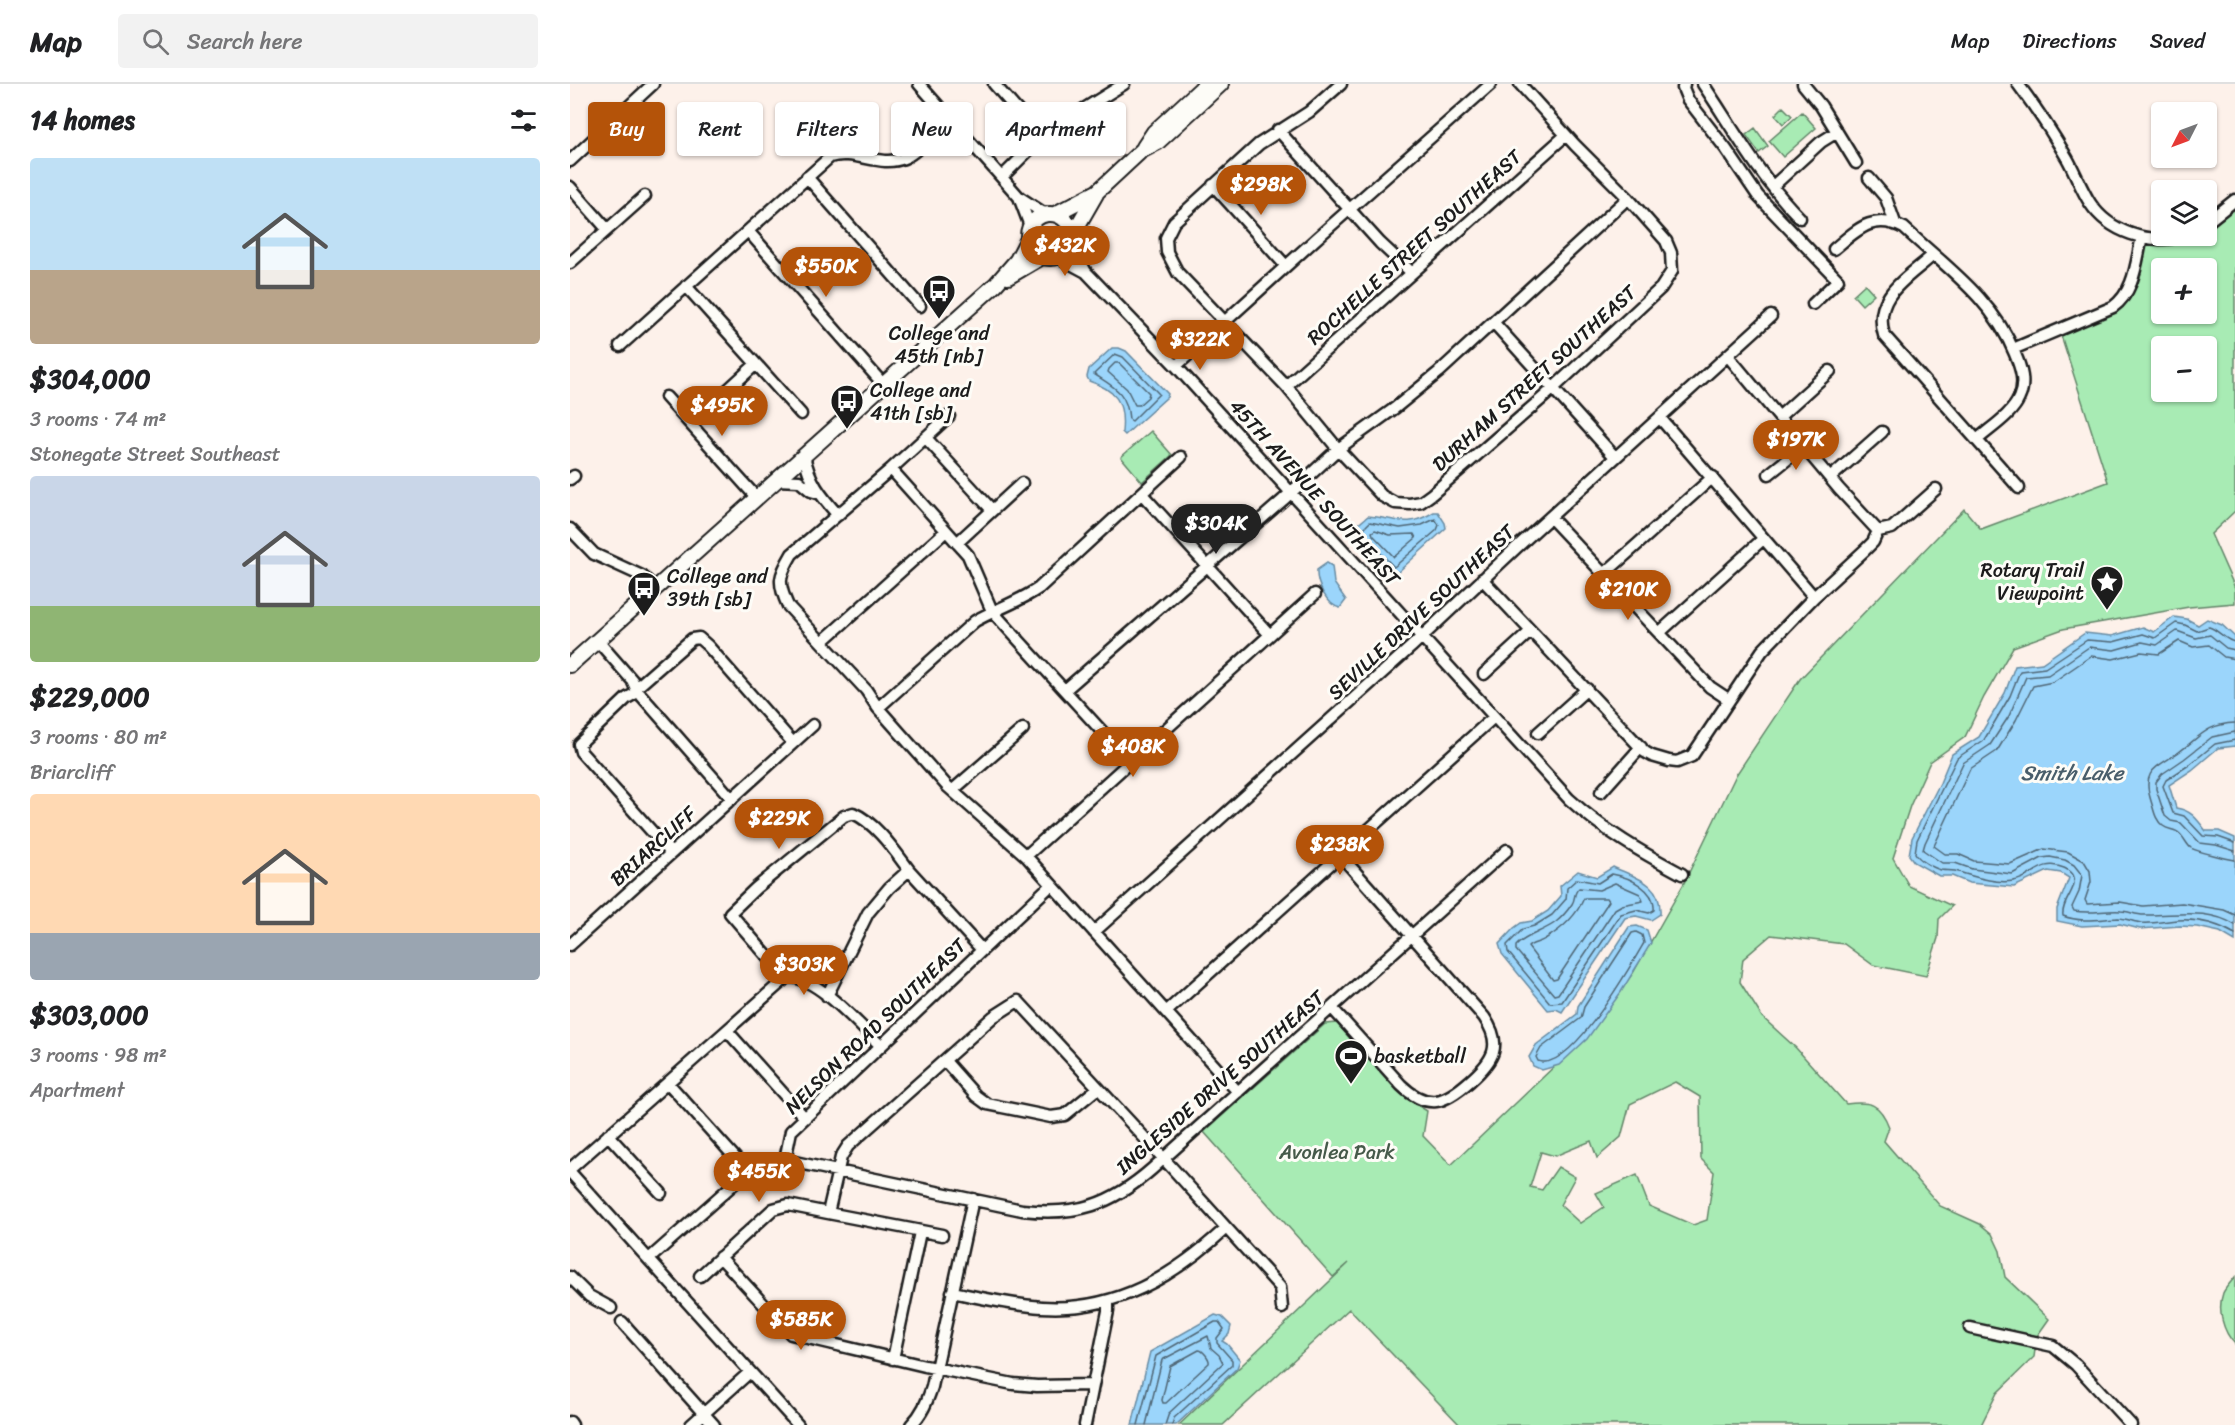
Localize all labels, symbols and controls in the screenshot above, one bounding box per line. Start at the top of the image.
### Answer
search box [118,14,538,68]
text: Map [30,17,82,66]
text: Search here [187,22,303,61]
text: Map [1951,22,1989,60]
text: Directions [2022,22,2117,60]
text: Saved [2150,22,2205,60]
icon: search [139,25,172,58]
text: 14 homes [30,97,135,143]
chip: Buy [588,102,665,156]
chip: Rent [677,102,763,156]
chip: Filters [775,102,879,156]
chip: New [891,102,973,156]
chip: Apartment [985,102,1126,156]
north arrow [2151,102,2217,168]
map controls [2151,102,2217,402]
icon: filters [507,104,540,137]
street label: ROCHELLE STREET SOUTHEAST [1299,140,1531,354]
pin: $298K [1219,165,1303,216]
text: $298K [1230,167,1292,202]
button: layers [2151,180,2217,246]
icon: home [231,197,339,305]
pin: $432K [1023,226,1107,277]
text: $432K [1035,228,1095,263]
pin: $550K [784,247,868,298]
text: $550K [795,249,857,284]
button: + [2151,258,2217,324]
bus stop icon: College and 45th [nb] [921,273,957,320]
street label: DURHAM STREET SOUTHEAST [1424,275,1646,480]
place label: College and 45th [nb] [889,316,991,374]
pin: $322K [1158,320,1242,371]
text: $322K [1170,322,1230,357]
button: − [2151,336,2217,402]
text: $304,000 [30,356,151,402]
place label: College and 41th [sb] [870,373,972,431]
bus stop icon: College and 41th [sb] [829,383,865,430]
pin: $495K [680,386,764,437]
text: $495K [691,388,753,423]
street label: 45TH AVENUE SOUTHEAST [1220,390,1410,595]
text: 3 rooms · 74 m² [30,402,166,437]
pin: $197K [1754,420,1838,471]
text: $197K [1767,422,1825,457]
text: Stonegate Street Southeast [30,437,281,472]
pin: $304K [1174,504,1258,555]
text: $304K [1185,506,1247,541]
icon: home [231,515,339,623]
street label: SEVILLE DRIVE SOUTHEAST [1319,515,1524,709]
place label: Rotary Trail Viewpoint [1981,553,2085,611]
place label: College and 39th [sb] [667,559,769,617]
place icon: Rotary Trail Viewpoint [2089,564,2125,611]
bus stop icon: College and 39th [sb] [626,570,662,617]
pin: $210K [1586,570,1670,621]
text: $210K [1599,572,1657,607]
text: $229,000 [30,674,150,720]
text: 3 rooms · 80 m² [30,720,167,755]
pin: $408K [1091,727,1175,778]
text: $408K [1102,729,1164,764]
water label: Smith Lake [2021,754,2125,792]
text: Briarcliff [30,755,114,790]
street label: BRIARCLIFF [602,797,706,895]
pin: $229K [737,799,821,850]
text: $229K [749,801,809,836]
pin: $238K [1298,825,1382,876]
text: $238K [1310,827,1370,862]
icon: home [231,833,339,941]
street label: NELSON ROAD SOUTHEAST [776,929,976,1123]
pin: $303K [762,945,846,996]
text: $303K [774,947,834,982]
street label: INGLESIDE DRIVE SOUTHEAST [1107,980,1334,1184]
text: $303,000 [30,992,149,1038]
text: 3 rooms · 98 m² [30,1038,167,1073]
sports icon: basketball [1333,1038,1369,1085]
place label: basketball [1374,1039,1467,1074]
text: Apartment [30,1073,124,1108]
park label: Avonlea Park [1278,1135,1395,1170]
pin: $455K [717,1152,801,1203]
text: $455K [728,1154,790,1189]
pin: $585K [759,1300,843,1351]
text: $585K [770,1302,832,1337]

